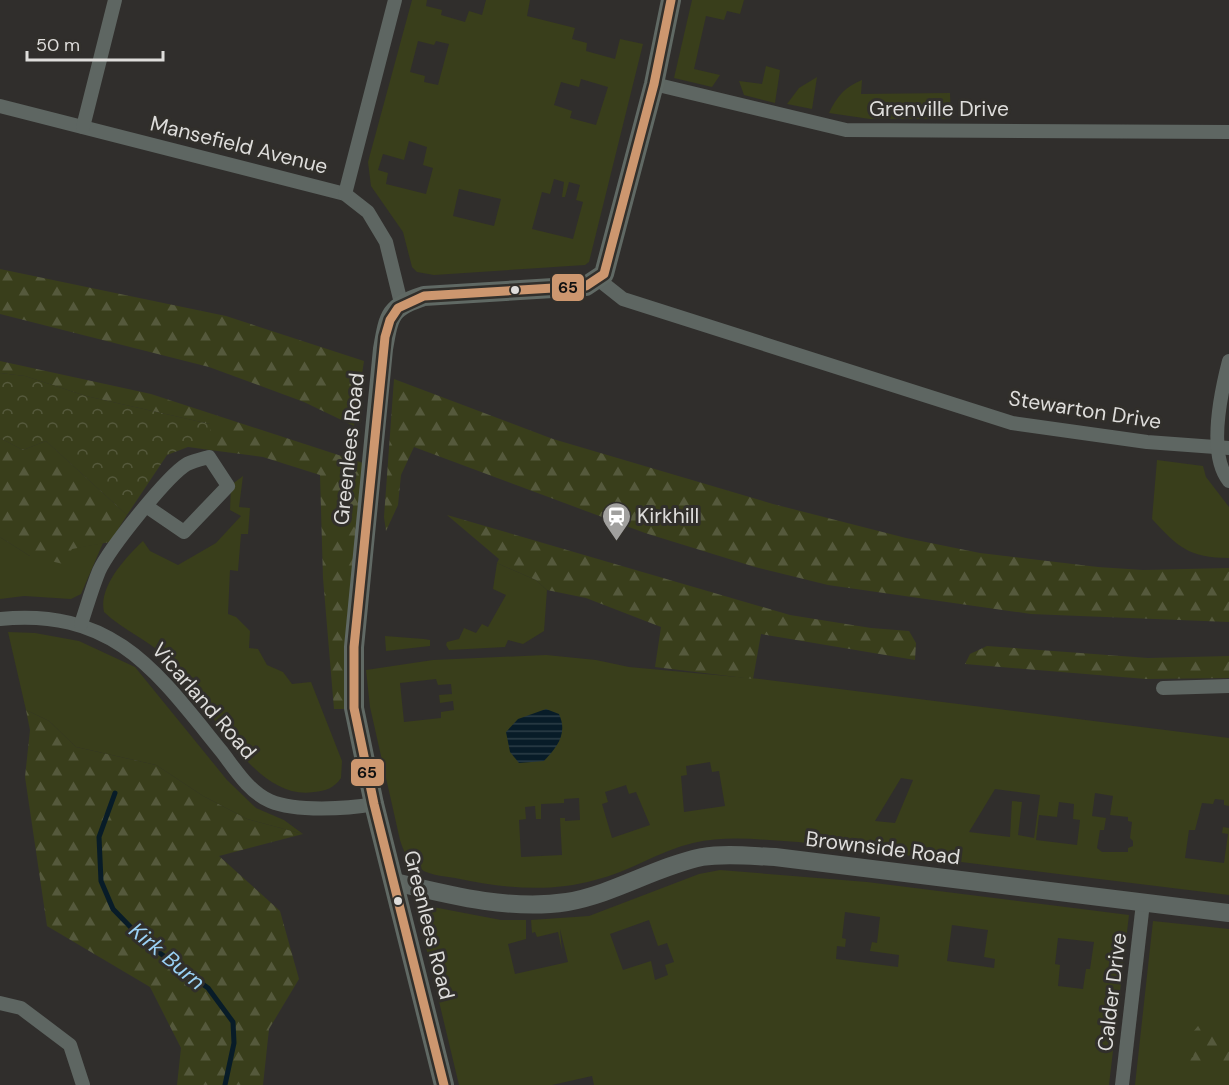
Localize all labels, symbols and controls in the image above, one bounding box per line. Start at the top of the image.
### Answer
scale bar [27,24,164,62]
text: 50 m [36,33,80,57]
street label: Grenville Drive [869,95,1009,123]
street label: Mansefield Avenue [147,109,331,181]
line badge: 65 [551,273,585,302]
text: 65 [558,277,578,298]
unlabelled marker [509,284,521,296]
street label: Greenlees Road [327,372,371,526]
street label: Stewarton Drive [1007,384,1163,436]
station icon: Kirkhill [600,500,632,542]
place label: Kirkhill [637,502,699,530]
street label: Vicarland Road [146,637,262,765]
line badge: 65 [350,758,385,787]
text: 65 [357,762,377,783]
street label: Brownside Road [804,825,962,871]
street label: Greenlees Road [397,847,461,1003]
unlabelled marker [392,895,404,907]
water label: Kirk Burn [123,916,211,996]
street label: Calder Drive [1091,931,1133,1053]

